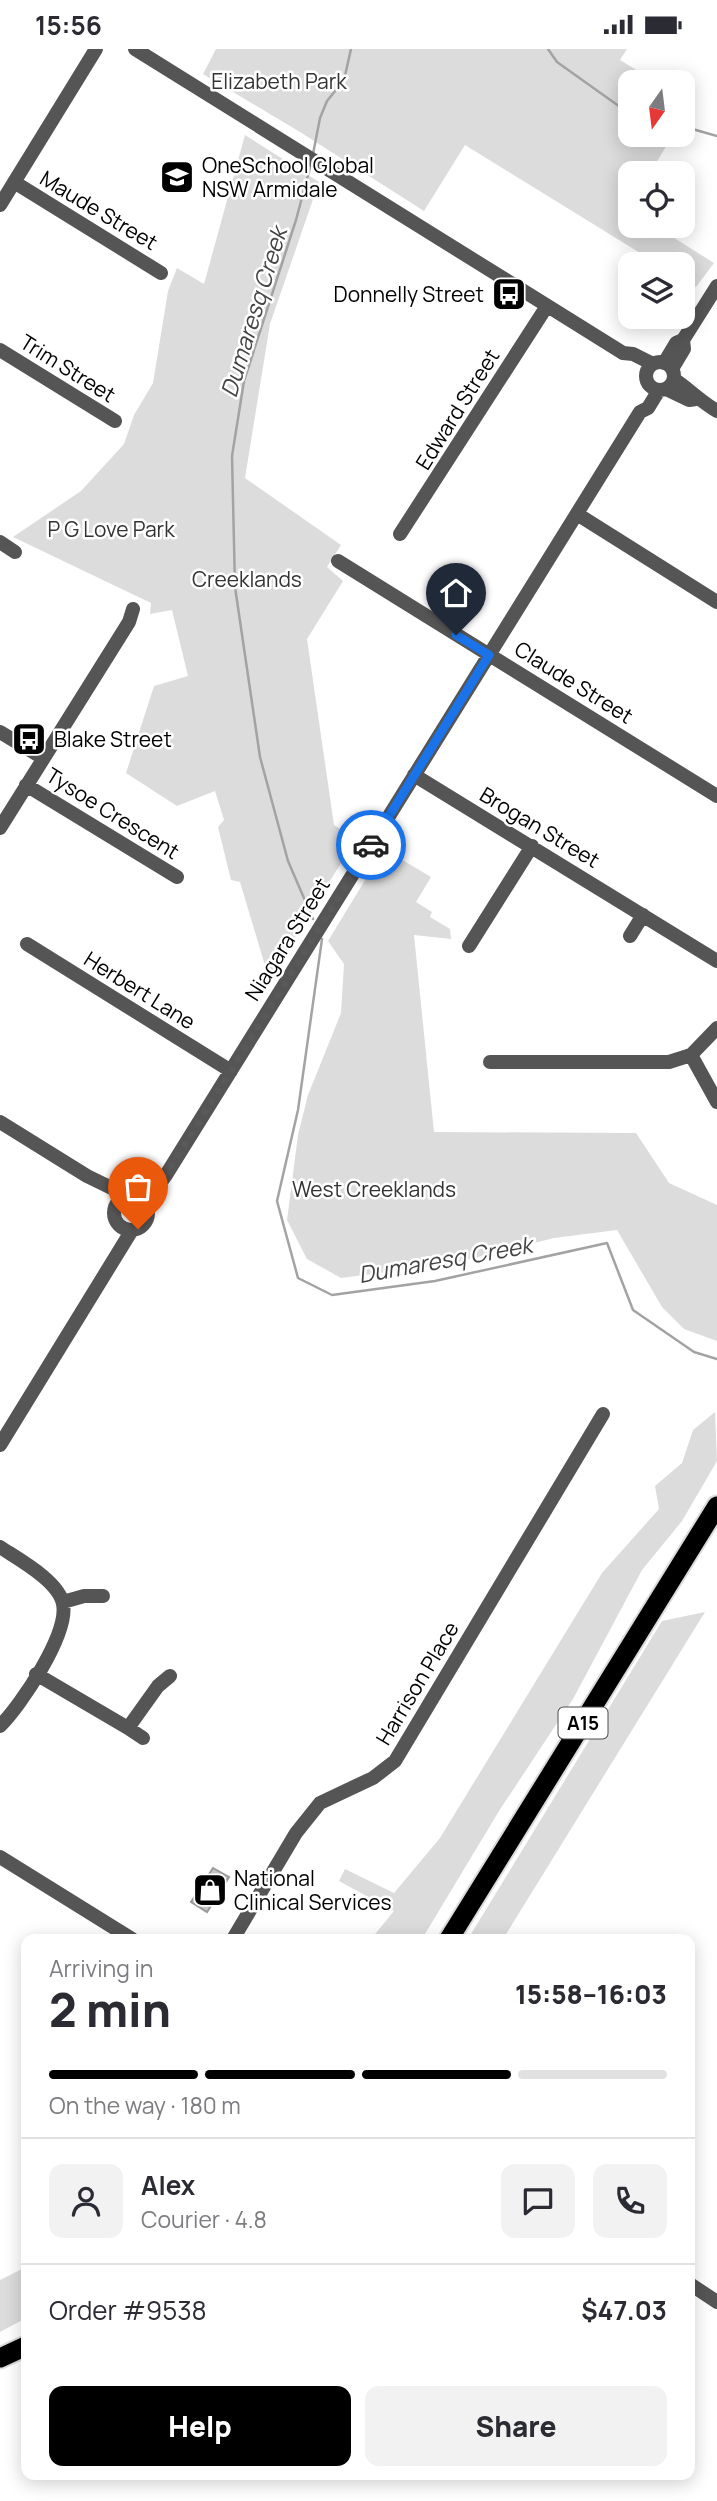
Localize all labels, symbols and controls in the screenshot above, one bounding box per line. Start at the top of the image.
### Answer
text: 15:56 [35,7,102,43]
park label: Elizabeth Park [211,67,347,95]
north arrow [618,70,695,147]
map controls [618,70,695,329]
place label: OneSchool Global NSW Armidale [202,151,374,203]
school or university icon: OneSchool Global NSW Armidale [158,158,196,196]
button: locate [618,161,695,238]
street label: Maude Street [35,164,163,256]
water label: Dumaresq Creek [212,220,295,401]
button: layers [618,252,695,329]
bus stop icon: Donnelly Street [490,275,528,313]
place label: Donnelly Street [334,280,484,308]
street label: Trim Street [15,328,121,408]
street label: Edward Street [409,343,505,475]
park label: P G Love Park [47,515,175,543]
pin [426,563,486,635]
park label: Creeklands [192,565,302,593]
icon: home [437,574,475,612]
street label: Claude Street [509,634,639,730]
bus stop icon: Blake Street [10,720,48,758]
place label: Blake Street [54,725,172,753]
street label: Tysoe Crescent [41,761,185,865]
street label: Brogan Street [475,780,605,874]
courier [336,810,406,880]
icon: car [352,826,390,864]
street label: Niagara Street [238,872,336,1006]
street label: Herbert Lane [79,945,201,1035]
pin [108,1157,168,1229]
icon: bag [119,1168,157,1206]
park label: West Creeklands [292,1175,456,1203]
water label: Dumaresq Creek [356,1227,538,1290]
street label: Harrison Place [369,1616,465,1750]
road number: A15 [558,1707,608,1739]
place label: National Clinical Services [234,1864,392,1916]
shop icon: National Clinical Services [191,1871,229,1909]
text: Arriving in [49,1952,154,1984]
text: 15:58–16:03 [515,1976,667,2012]
text: 2 min [49,1978,171,2041]
text: On the way · 180 m [49,2089,241,2121]
button: person [49,2164,123,2238]
button: chat [501,2164,575,2238]
button: phone [593,2164,667,2238]
text: Alex [141,2167,195,2203]
text: Courier · 4.8 [141,2203,267,2235]
text: Order #9538 [49,2292,207,2328]
text: $47.03 [581,2292,667,2328]
button: Help [49,2386,351,2466]
button: Share [365,2386,667,2466]

